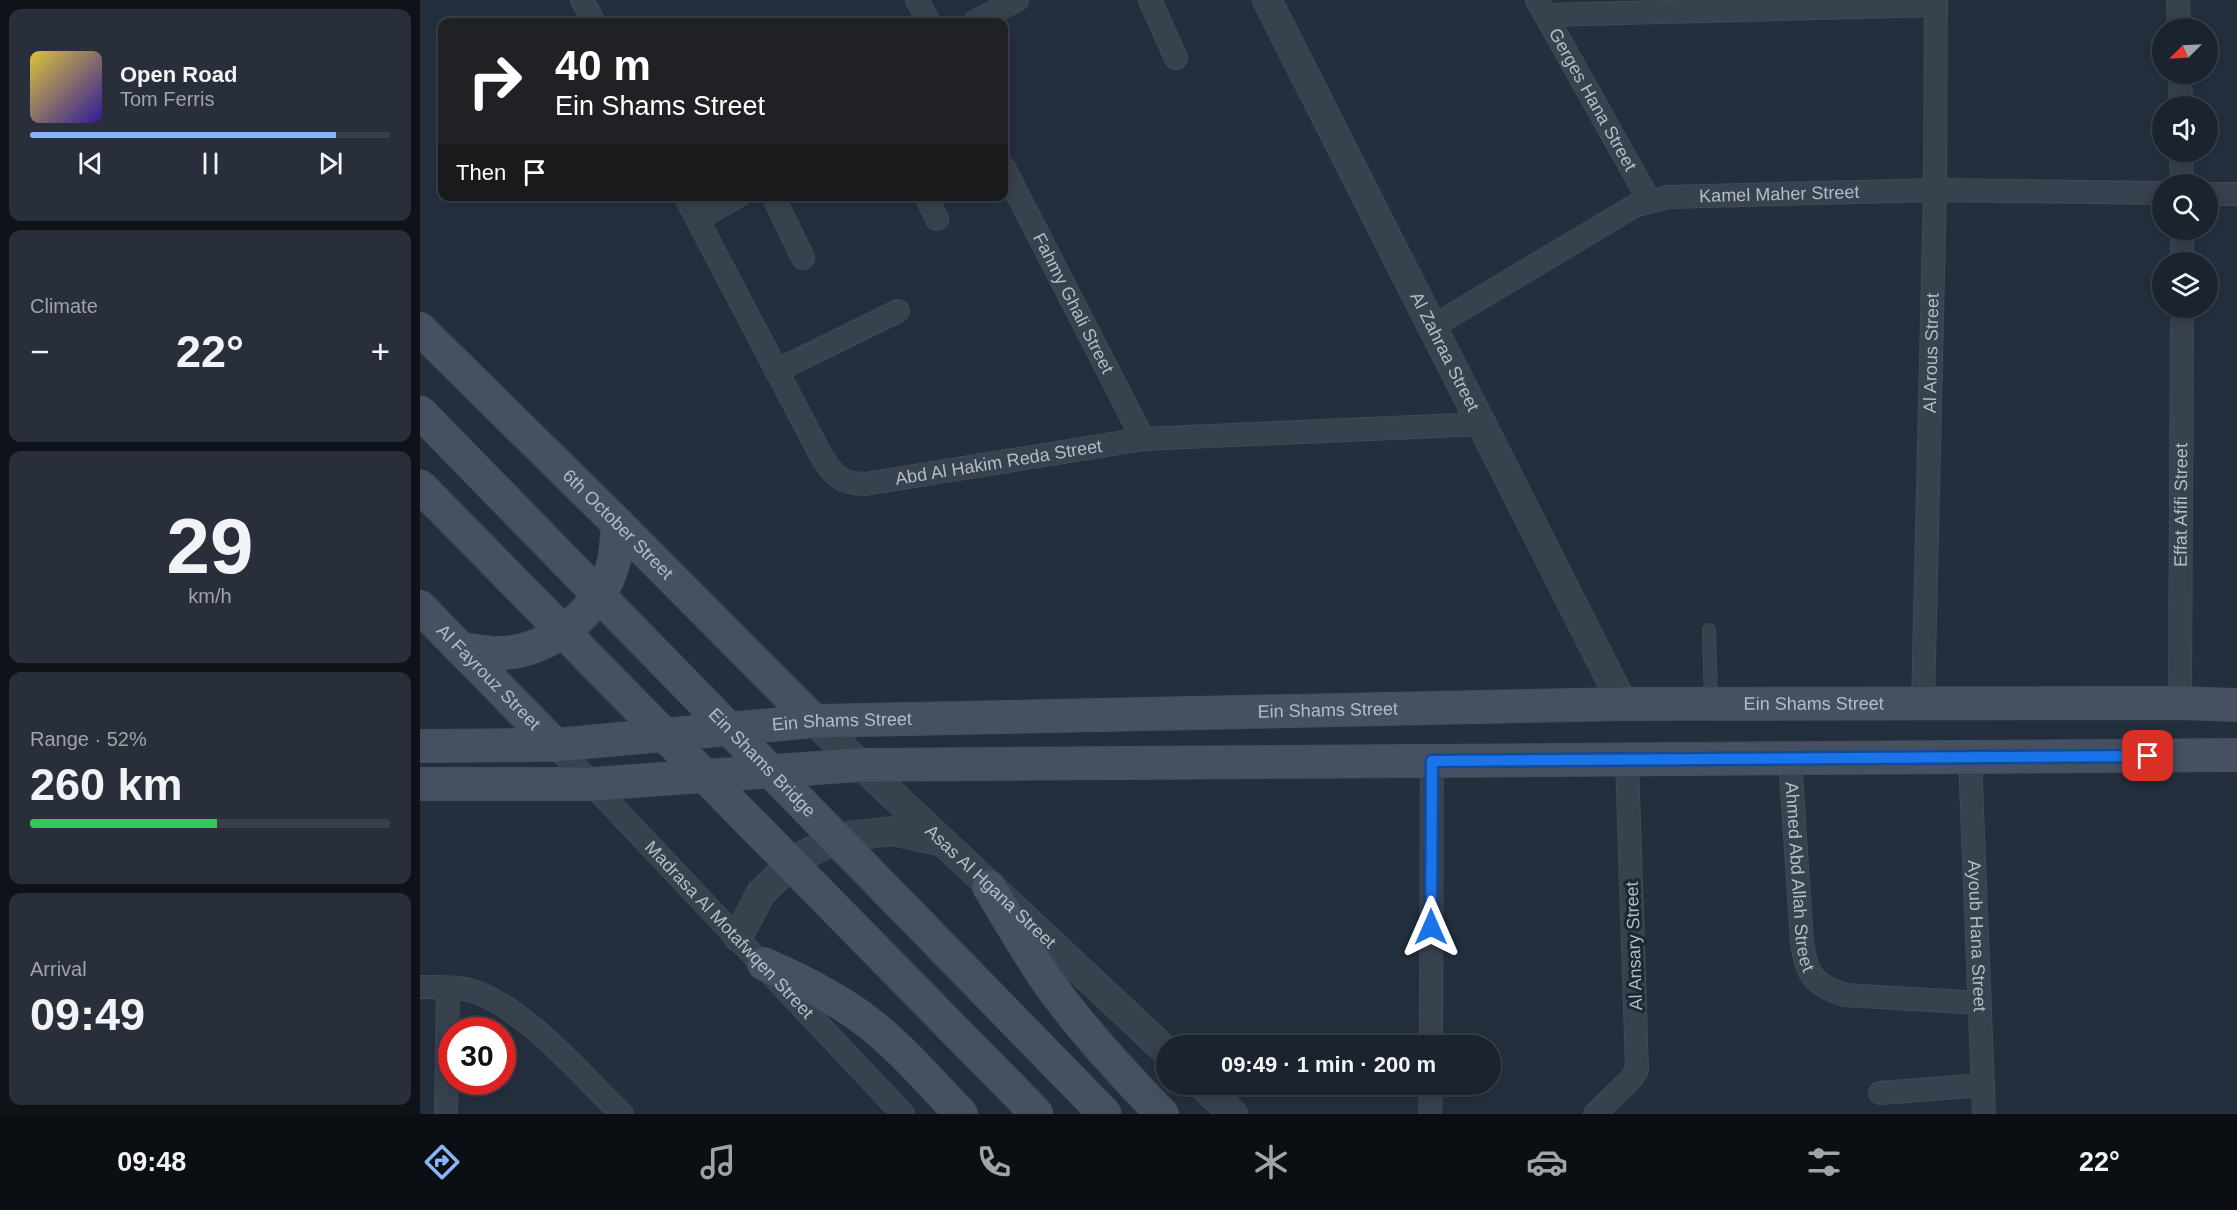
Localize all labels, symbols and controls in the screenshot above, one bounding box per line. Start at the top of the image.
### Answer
north arrow [2152,18,2218,84]
map controls [2152,18,2218,318]
street label: Gerges Hana Street [1545,25,1641,174]
icon: right [456,42,534,120]
text: 40 m [555,42,651,89]
text: Open Road [120,62,237,87]
text: Tom Ferris [120,88,214,110]
text: Ein Shams Street [555,91,765,121]
button: sound [2152,96,2218,162]
icon: previous [74,147,107,180]
icon: pause [194,147,227,180]
icon: next [314,147,347,180]
icon: arrive [518,156,551,189]
text: Then [456,160,506,185]
button: search [2152,174,2218,240]
street label: Kamel Maher Street [1699,182,1860,206]
street label: Fahmy Ghali Street [1029,230,1118,377]
button: layers [2152,252,2218,318]
street label: Al Zahraa Street [1406,289,1483,415]
street label: Al Arous Street [1920,293,1943,413]
text: Climate [30,295,98,317]
text: 22° [176,326,244,377]
text: − [30,333,49,370]
text: + [371,333,390,370]
street label: Abd Al Hakim Reda Street [894,436,1103,489]
street label: Effat Afifi Street [2171,443,2191,567]
street label: 6th October Street [559,465,677,583]
text: 29 [167,502,253,590]
text: km/h [188,585,232,607]
street label: Al Fayrouz Street [433,620,544,734]
street label: Ein Shams Street [1744,694,1884,714]
street label: Ein Shams Street [1257,699,1398,722]
street label: Ein Shams Bridge [705,704,820,821]
street label: Ein Shams Street [771,709,912,735]
text: Range · 52% [30,728,147,750]
pin [2122,730,2173,781]
icon: arrive [2131,739,2164,772]
text: 260 km [30,759,183,810]
street label: Ahmed Abd Allah Street [1782,781,1818,975]
street label: Asas Al Hgana Street [921,821,1060,952]
street label: Madrasa Al Motafwqen Street [641,837,818,1023]
street label: Ayoub Hana Street [1964,860,1990,1012]
street label: Al Ansary Street [1622,881,1646,1011]
position arrow [1399,895,1463,959]
text: Arrival [30,958,87,980]
text: 09:49 [30,989,145,1040]
speed limit sign: 30 [438,1017,516,1095]
text: 09:49 · 1 min · 200 m [1221,1052,1436,1077]
icon: directions [421,1141,463,1183]
icon: music [697,1141,739,1183]
icon: phone [973,1141,1015,1183]
icon: climate [1250,1141,1292,1183]
icon: car [1526,1141,1568,1183]
icon: filters [1803,1141,1845,1183]
text: 09:48 [117,1147,186,1177]
text: 22° [2079,1147,2120,1177]

